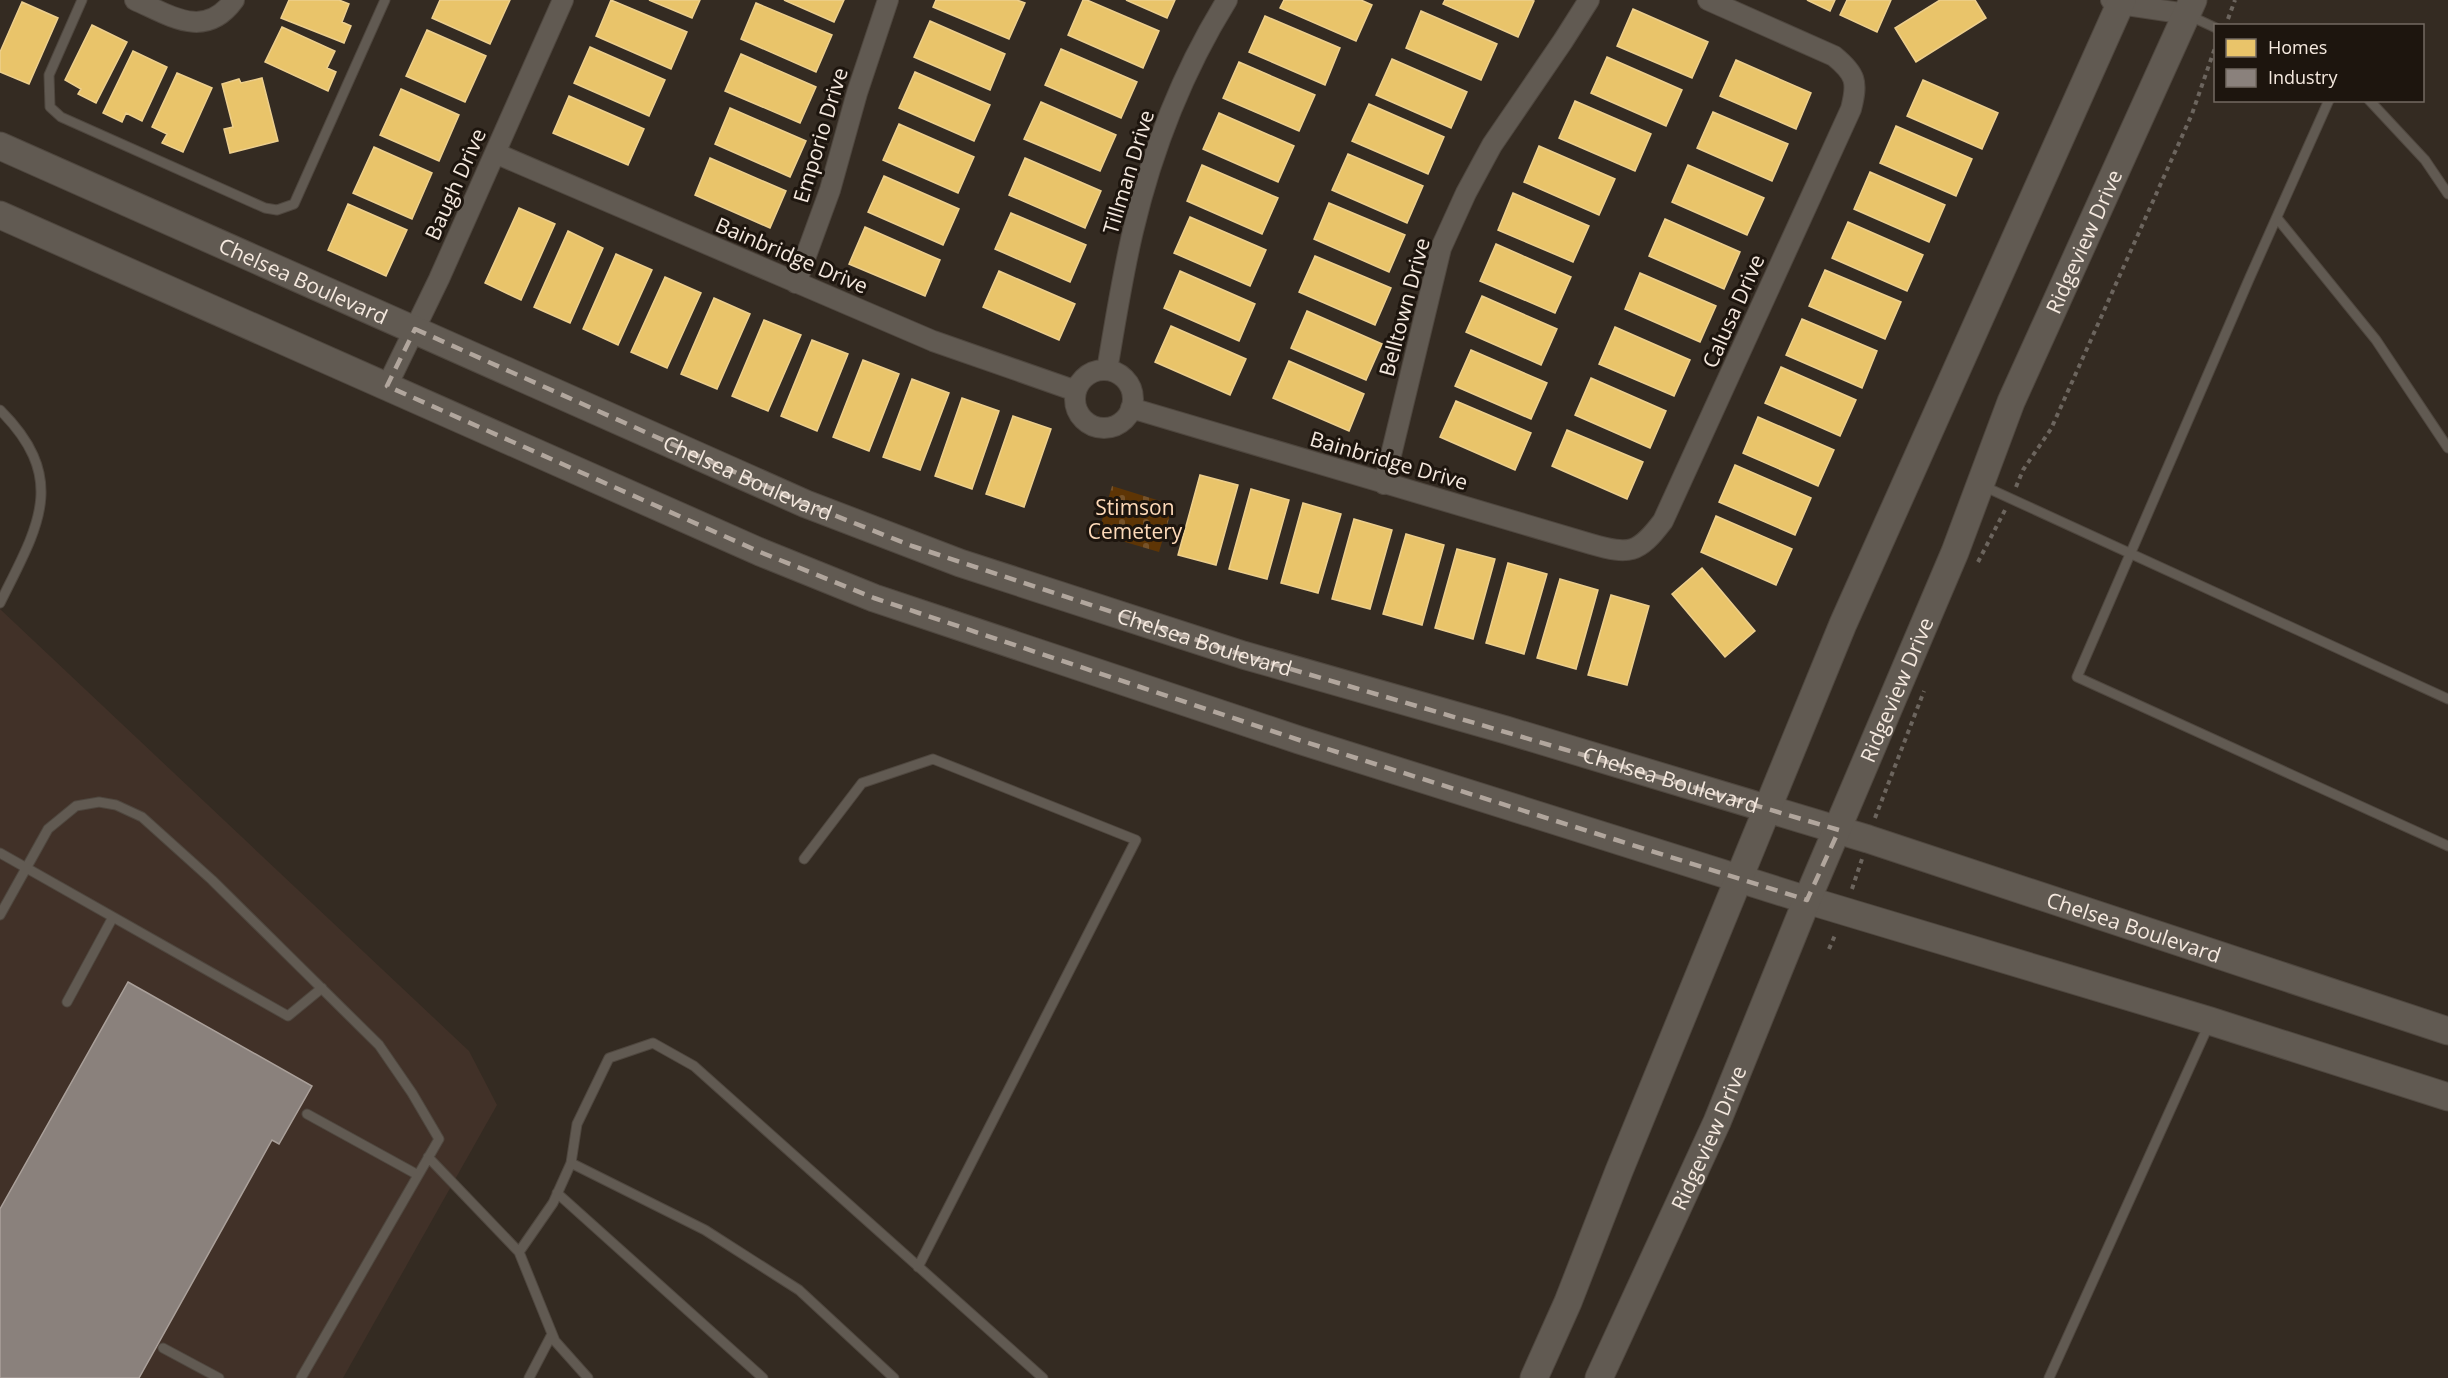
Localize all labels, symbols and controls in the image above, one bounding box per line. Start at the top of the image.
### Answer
legend [2214,24,2424,102]
text: Homes [2268,35,2327,59]
street label: Emporio Drive [786,64,854,206]
text: Industry [2268,65,2338,89]
street label: Tillman Drive [1096,107,1160,237]
street label: Baugh Drive [418,124,492,244]
street label: Ridgeview Drive [2039,165,2128,318]
street label: Bainbridge Drive [711,210,873,300]
street label: Chelsea Boulevard [215,231,392,331]
street label: Belltown Drive [1372,235,1436,379]
street label: Calusa Drive [1695,250,1771,372]
street label: Bainbridge Drive [1307,424,1471,496]
street label: Chelsea Boulevard [659,428,836,527]
park label: Stimson Cemetery [1088,493,1183,545]
street label: Chelsea Boulevard [1114,601,1295,682]
street label: Ridgeview Drive [1853,613,1940,767]
street label: Chelsea Boulevard [1580,740,1762,819]
street label: Chelsea Boulevard [2043,885,2225,969]
street label: Ridgeview Drive [1664,1061,1752,1215]

